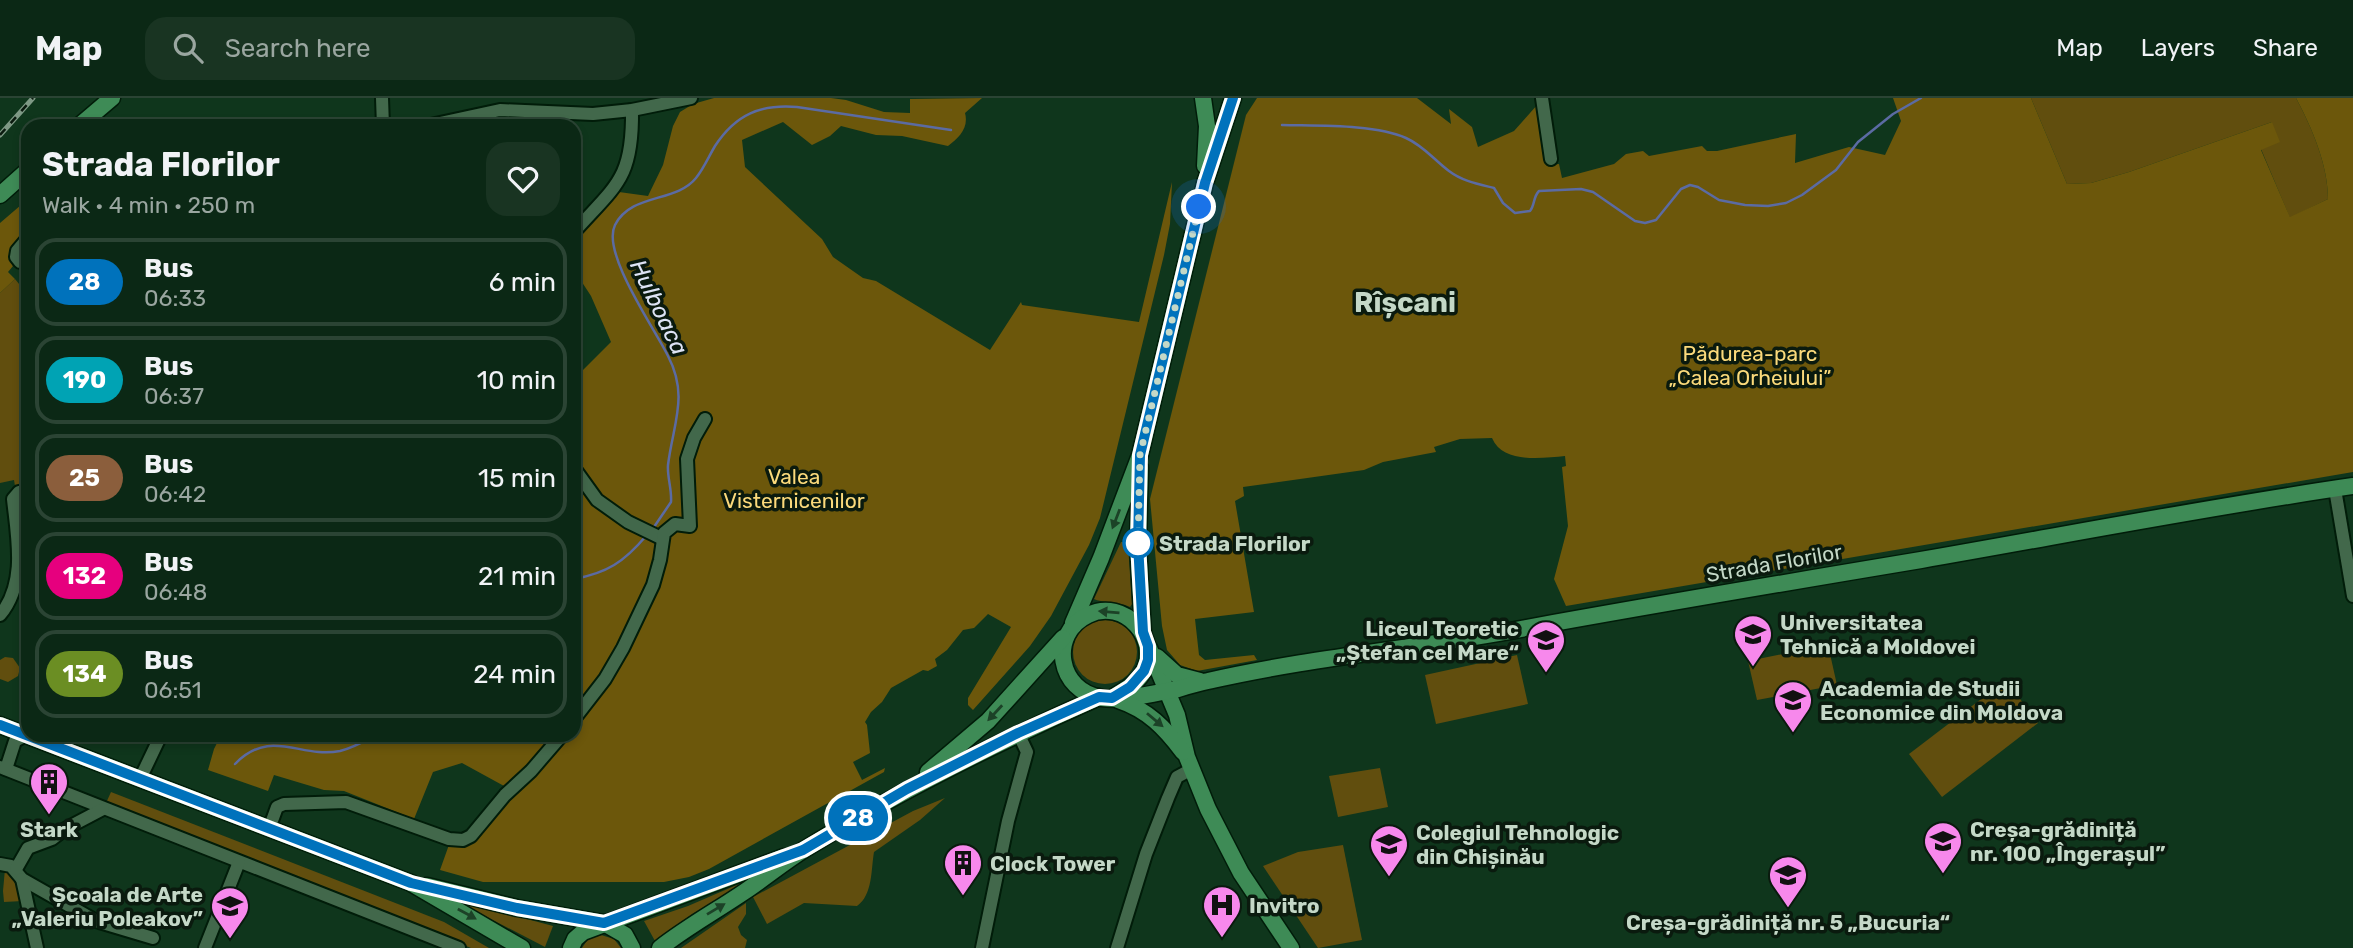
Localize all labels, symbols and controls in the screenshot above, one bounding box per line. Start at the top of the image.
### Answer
search box [145,17,635,80]
text: Map [35,29,103,68]
icon: search [169,29,207,67]
text: Search here [225,33,370,64]
text: Map [2056,34,2103,62]
text: Layers [2141,34,2215,62]
text: Share [2253,34,2318,62]
button: heart [486,142,560,216]
text: Strada Florilor [42,145,280,184]
your location [1181,189,1216,224]
text: Walk · 4 min · 250 m [42,191,255,219]
text: Bus [144,253,193,284]
water label: Hulboaca [624,255,694,359]
text: 6 min [489,267,556,298]
text: 28 [69,268,100,296]
text: 06:33 [144,284,206,312]
district label: Rîșcani [1354,286,1456,319]
park label: Pădurea-parc „Calea Orheiului” [1669,341,1831,390]
text: Bus [144,351,193,382]
text: 10 min [477,365,556,396]
text: 190 [63,366,106,394]
text: 06:37 [144,382,204,410]
text: Bus [144,449,193,480]
text: 15 min [478,463,556,494]
text: 25 [69,464,100,492]
park label: Valea Visternicenilor [723,464,865,513]
text: 06:42 [144,480,206,508]
one-way arrow [1110,508,1121,529]
marker: Strada Florilor [1123,528,1153,558]
place label: Strada Florilor [1159,531,1311,556]
street label: Strada Florilor [1704,539,1844,587]
text: Bus [144,547,193,578]
text: 21 min [478,561,556,592]
text: 132 [63,562,106,590]
text: 06:48 [144,578,207,606]
one-way arrow [1098,606,1120,617]
place label: Universitatea Tehnică a Moldovei [1780,610,1976,659]
school or university icon: Universitatea Tehnică a Moldovei [1732,613,1774,668]
place label: Liceul Teoretic „Ștefan cel Mare“ [1336,616,1519,665]
school or university icon: Liceul Teoretic „Ștefan cel Mare“ [1525,619,1567,674]
text: Bus [144,645,193,676]
text: 24 min [473,659,556,690]
text: 134 [62,660,107,688]
text: 06:51 [144,676,202,704]
place label: Academia de Studii Economice din Moldova [1820,676,2063,725]
school or university icon: Academia de Studii Economice din Moldova [1772,679,1814,734]
one-way arrow [988,704,1004,721]
one-way arrow [1146,712,1164,728]
building icon: Stark [28,761,70,816]
line badge: 28 [826,795,889,841]
text: 28 [842,804,874,832]
place label: Stark [20,817,79,842]
place label: Creșa-grădiniță nr. 100 „Îngerașul” [1970,817,2165,866]
place label: Colegiul Tehnologic din Chișinău [1416,820,1619,869]
school or university icon: Creșa-grădiniță nr. 100 „Îngerașul” [1922,820,1964,875]
school or university icon: Colegiul Tehnologic din Chișinău [1368,823,1410,878]
building icon: Clock Tower [942,842,984,897]
place label: Clock Tower [990,851,1116,876]
school or university icon: Creșa-grădiniță nr. 5 „Bucuria“ [1767,854,1809,909]
place label: Școala de Arte „Valeriu Poleakov” [11,882,203,931]
hospital icon: Invitro [1201,884,1243,939]
school or university icon: Școala de Arte „Valeriu Poleakov” [209,885,251,940]
place label: Invitro [1249,893,1320,918]
one-way arrow [707,903,726,915]
one-way arrow [458,908,477,920]
place label: Creșa-grădiniță nr. 5 „Bucuria“ [1626,910,1950,935]

